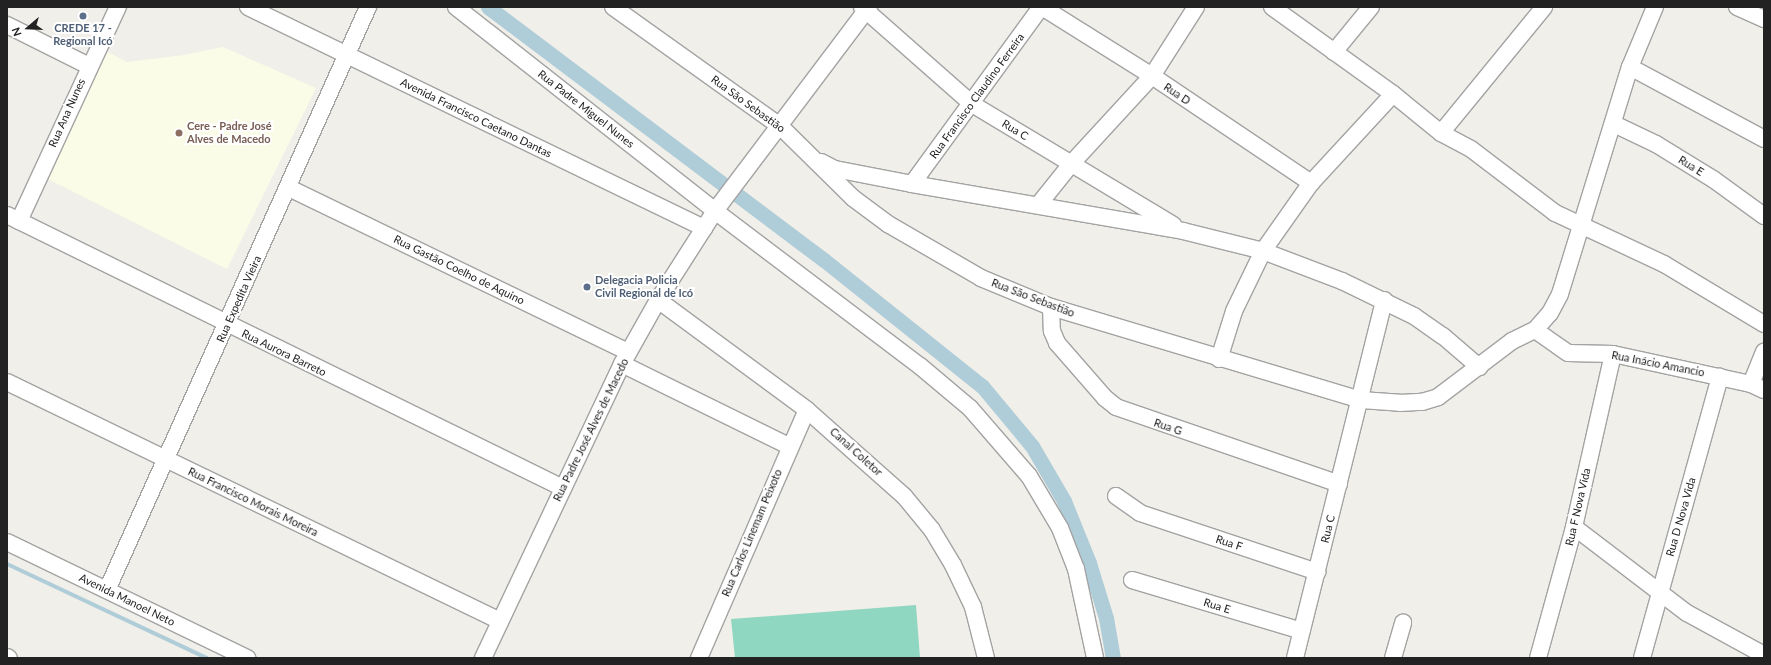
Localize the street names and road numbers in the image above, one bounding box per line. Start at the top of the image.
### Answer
street label: Rua Francisco Claudino Ferreira [927,31,1027,161]
street label: Rua Padre Miguel Nunes [535,67,637,151]
street label: Rua São Sebastião [708,73,788,135]
street label: Rua Ana Nunes [46,76,88,150]
street label: Avenida Francisco Caetano Dantas [398,76,554,160]
street label: Rua D [1161,80,1193,108]
street label: Rua C [999,117,1031,143]
street label: Rua E [1676,153,1706,179]
street label: Rua Gastão Coelho de Aquino [391,232,527,308]
street label: Rua Expedita Vieira [214,253,264,345]
street label: Rua São Sebastião [990,276,1076,320]
street label: Rua Aurora Barreto [239,327,329,379]
street label: Rua Inácio Amancio [1610,348,1706,380]
street label: Rua Padre José Alves de Macedo [550,356,632,504]
street label: Rua G [1152,416,1184,438]
street label: Canal Coletor [827,425,885,479]
street label: Rua Francisco Morais Moreira [186,465,320,539]
street label: Rua Carlos Linemam Peixoto [719,467,785,599]
street label: Rua F Nova Vida [1563,467,1593,547]
street label: Rua D Nova Vida [1663,476,1699,558]
street label: Rua C [1318,514,1338,544]
street label: Rua F [1214,533,1244,553]
street label: Avenida Manoel Neto [77,571,177,629]
street label: Rua E [1202,596,1232,616]

